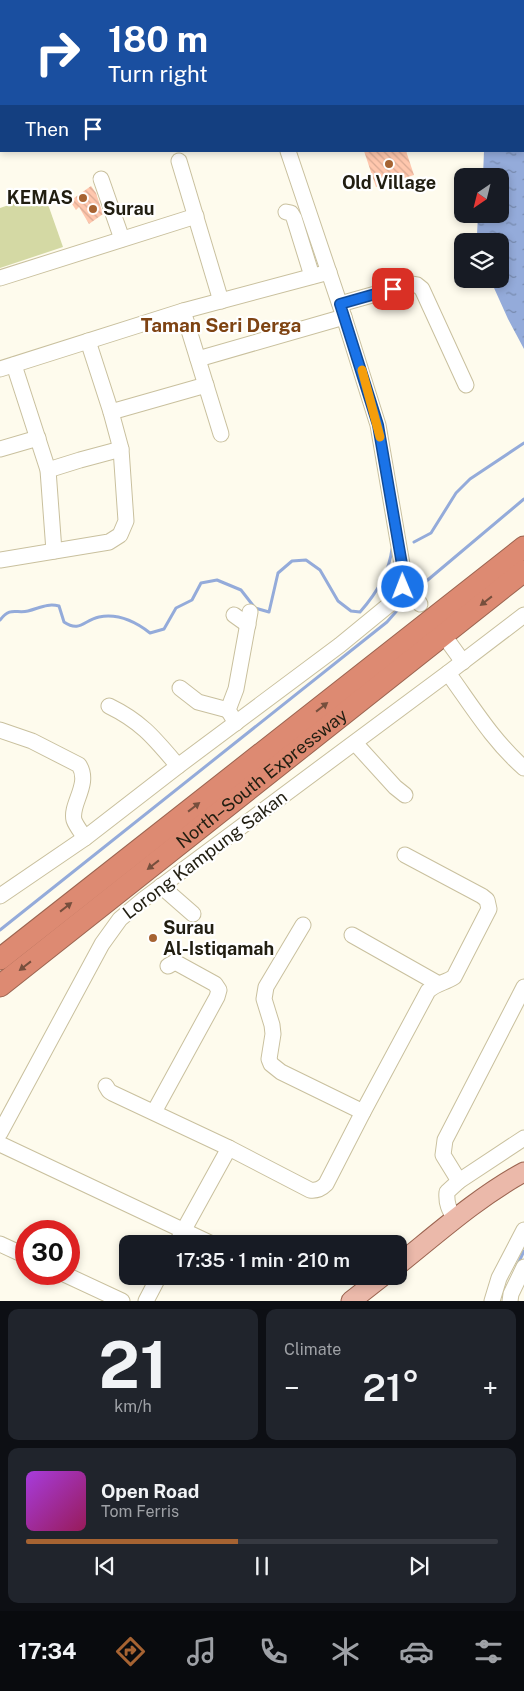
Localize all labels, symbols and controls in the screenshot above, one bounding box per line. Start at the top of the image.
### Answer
text: 180 m [108,19,208,60]
icon: right [25,20,90,85]
text: Turn right [108,61,208,87]
icon: arrive [79,115,107,143]
text: Then [25,118,69,140]
marker: Old Village [383,158,395,170]
north arrow [454,168,509,222]
map controls [454,168,509,288]
place label: Old Village [342,172,436,193]
place label: KEMAS [7,187,73,208]
marker: KEMAS [77,192,89,204]
place label: Surau [103,198,154,219]
marker: Surau [87,203,99,215]
button: layers [454,233,509,288]
pin [372,268,414,310]
icon: arrive [379,275,407,303]
district label: Taman Seri Derga [141,314,301,336]
position arrow [376,560,428,612]
one-way arrow [480,596,493,607]
one-way arrow [315,701,328,712]
street label: North–South Expressway [172,704,351,852]
street label: Lorong Kampung Sakan [118,786,291,923]
one-way arrow [187,802,201,812]
one-way arrow [147,860,160,871]
one-way arrow [59,902,72,913]
place label: Surau Al-Istiqamah [163,917,274,959]
marker: Surau Al-Istiqamah [147,932,159,944]
one-way arrow [18,961,32,971]
speed limit sign: 30 [15,1220,80,1285]
text: 17:35 · 1 min · 210 m [176,1249,350,1271]
text: 21 [98,1326,168,1403]
text: Climate [284,1340,341,1359]
text: 21° [362,1365,420,1410]
text: − [284,1371,300,1404]
text: + [482,1371,498,1404]
text: km/h [114,1397,152,1416]
text: Open Road [101,1480,199,1502]
text: Tom Ferris [101,1502,179,1521]
icon: previous [91,1552,119,1580]
icon: pause [248,1552,276,1580]
icon: next [405,1552,433,1580]
icon: directions [113,1634,148,1669]
icon: music [184,1634,219,1669]
icon: phone [256,1634,291,1669]
icon: climate [328,1634,363,1669]
icon: car [399,1634,434,1669]
icon: filters [471,1634,506,1669]
text: 17:34 [18,1638,76,1664]

